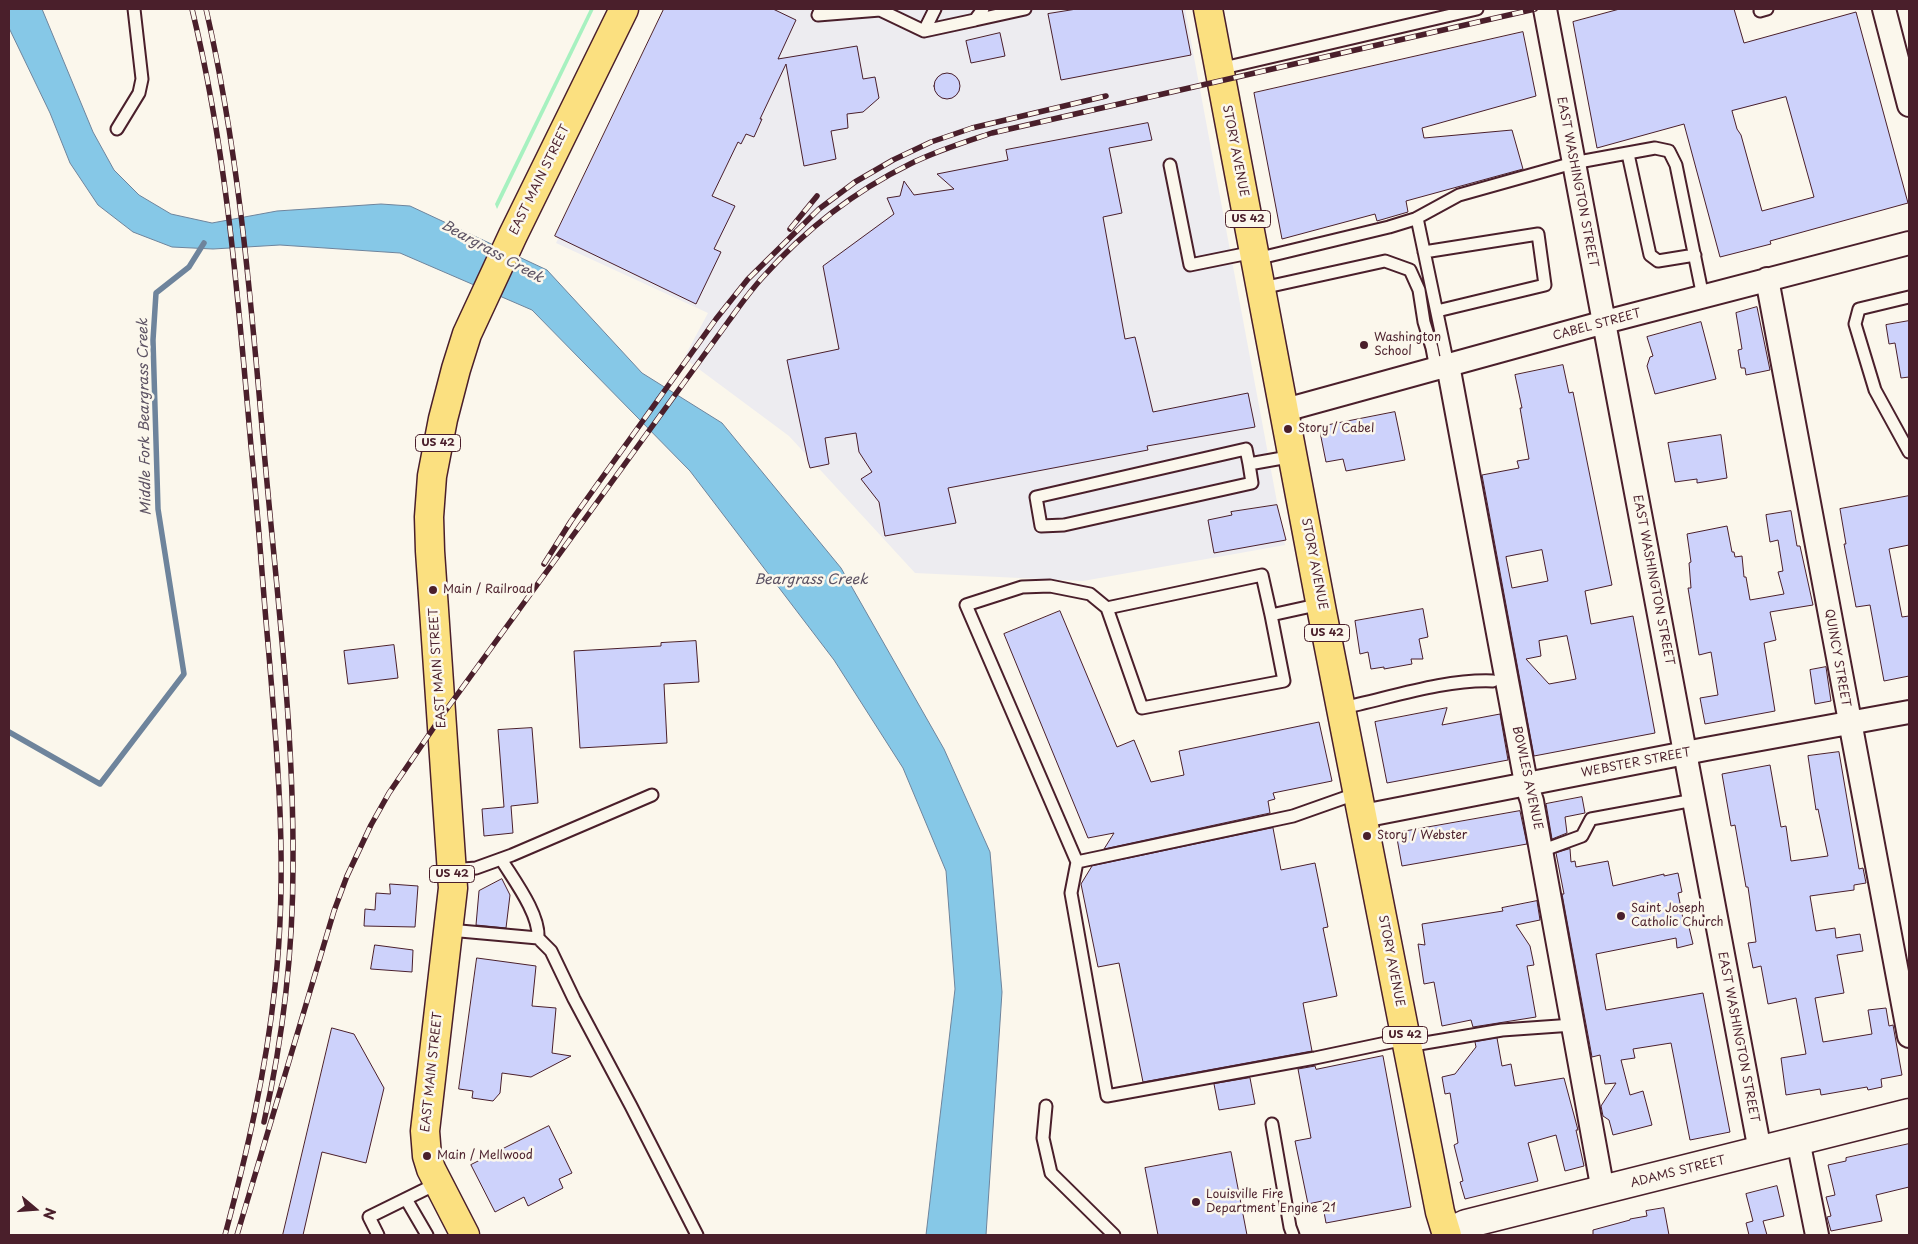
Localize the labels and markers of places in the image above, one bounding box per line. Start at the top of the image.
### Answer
place label: Washington School [1374,331,1441,359]
marker: Washington School [1358,339,1370,351]
place label: Story / Cabel [1298,422,1374,436]
marker: Story / Cabel [1282,423,1294,435]
place label: Main / Railroad [443,583,533,597]
marker: Main / Railroad [427,584,439,596]
place label: Story / Webster [1377,829,1467,843]
marker: Story / Webster [1361,830,1373,842]
place label: Saint Joseph Catholic Church [1631,902,1724,930]
marker: Saint Joseph Catholic Church [1615,910,1627,922]
place label: Main / Mellwood [437,1149,533,1163]
marker: Main / Mellwood [421,1150,433,1162]
place label: Louisville Fire Department Engine 21 [1206,1188,1336,1216]
marker: Louisville Fire Department Engine 21 [1190,1196,1202,1208]

